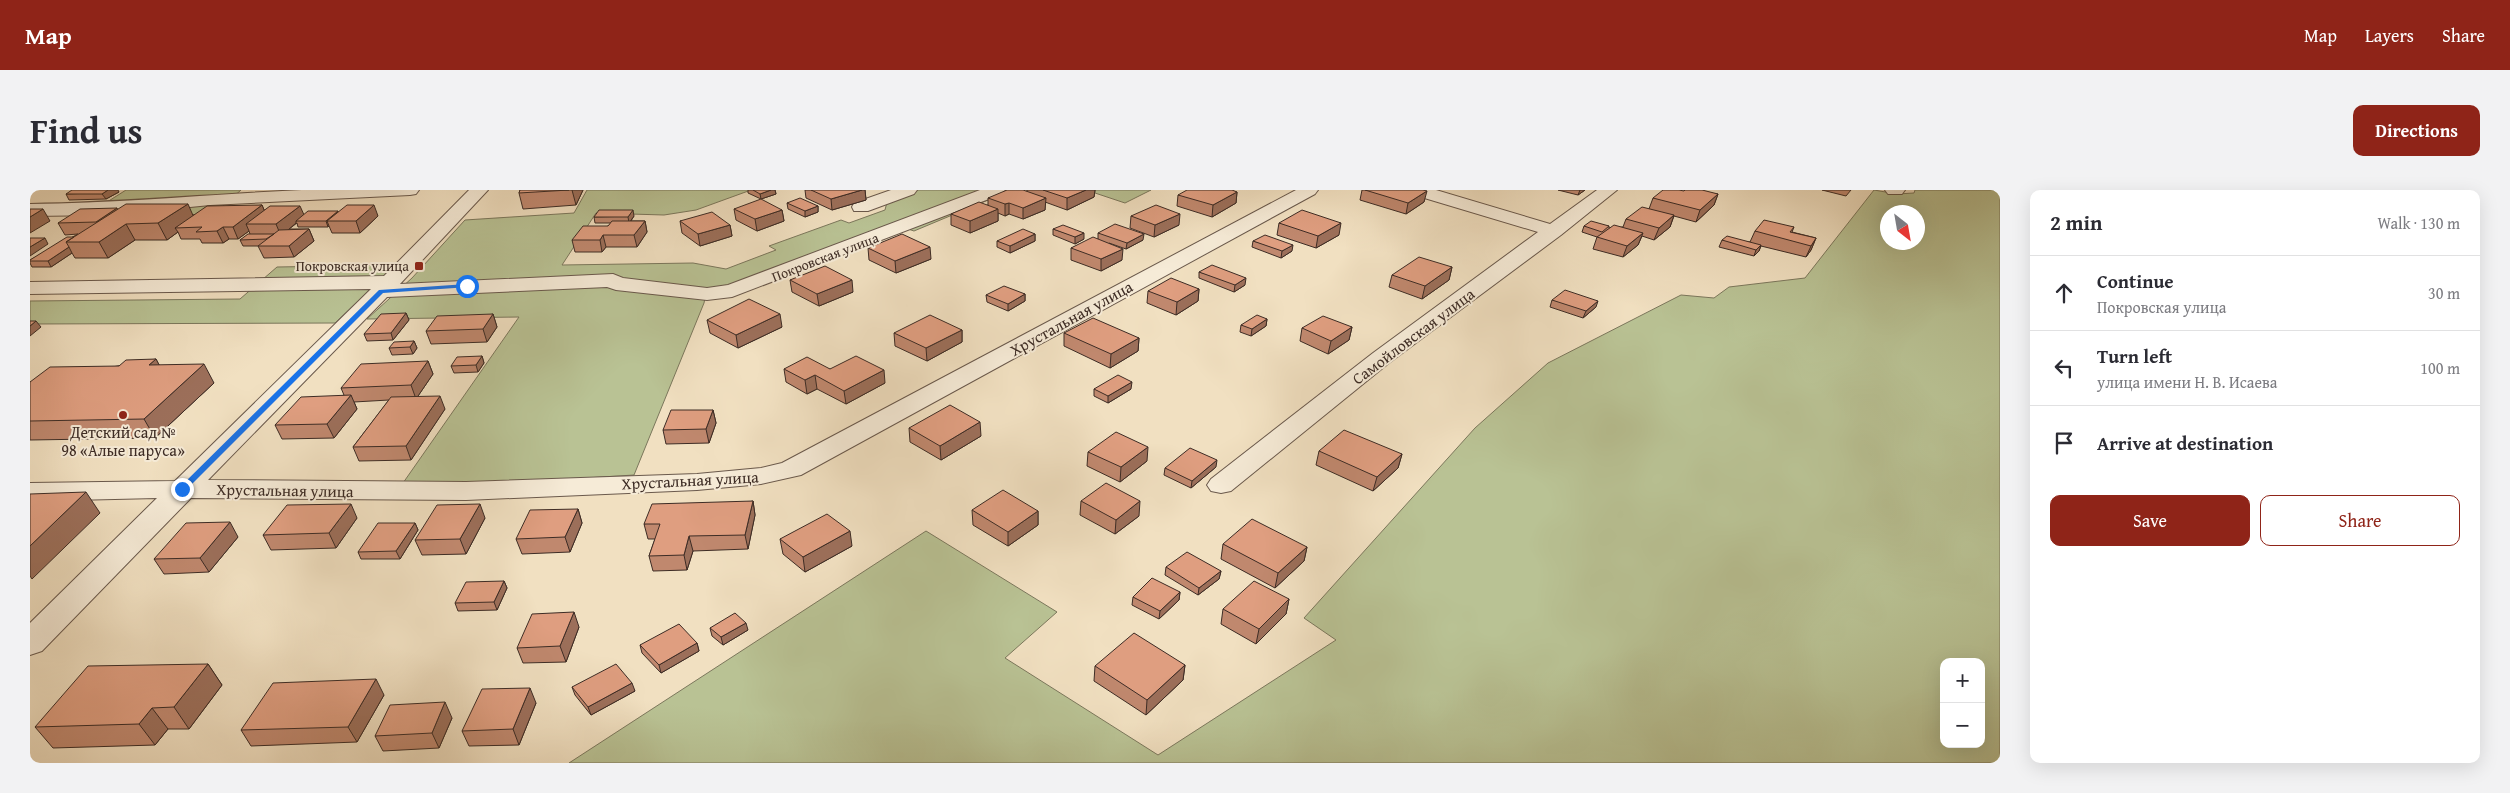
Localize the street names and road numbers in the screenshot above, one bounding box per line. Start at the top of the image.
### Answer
street label: Покровская улица [769,227,882,287]
street label: Хрустальная улица [1005,274,1137,362]
street label: Самойловская улица [1347,282,1480,390]
street label: Хрустальная улица [621,464,760,496]
street label: Хрустальная улица [216,477,354,503]

